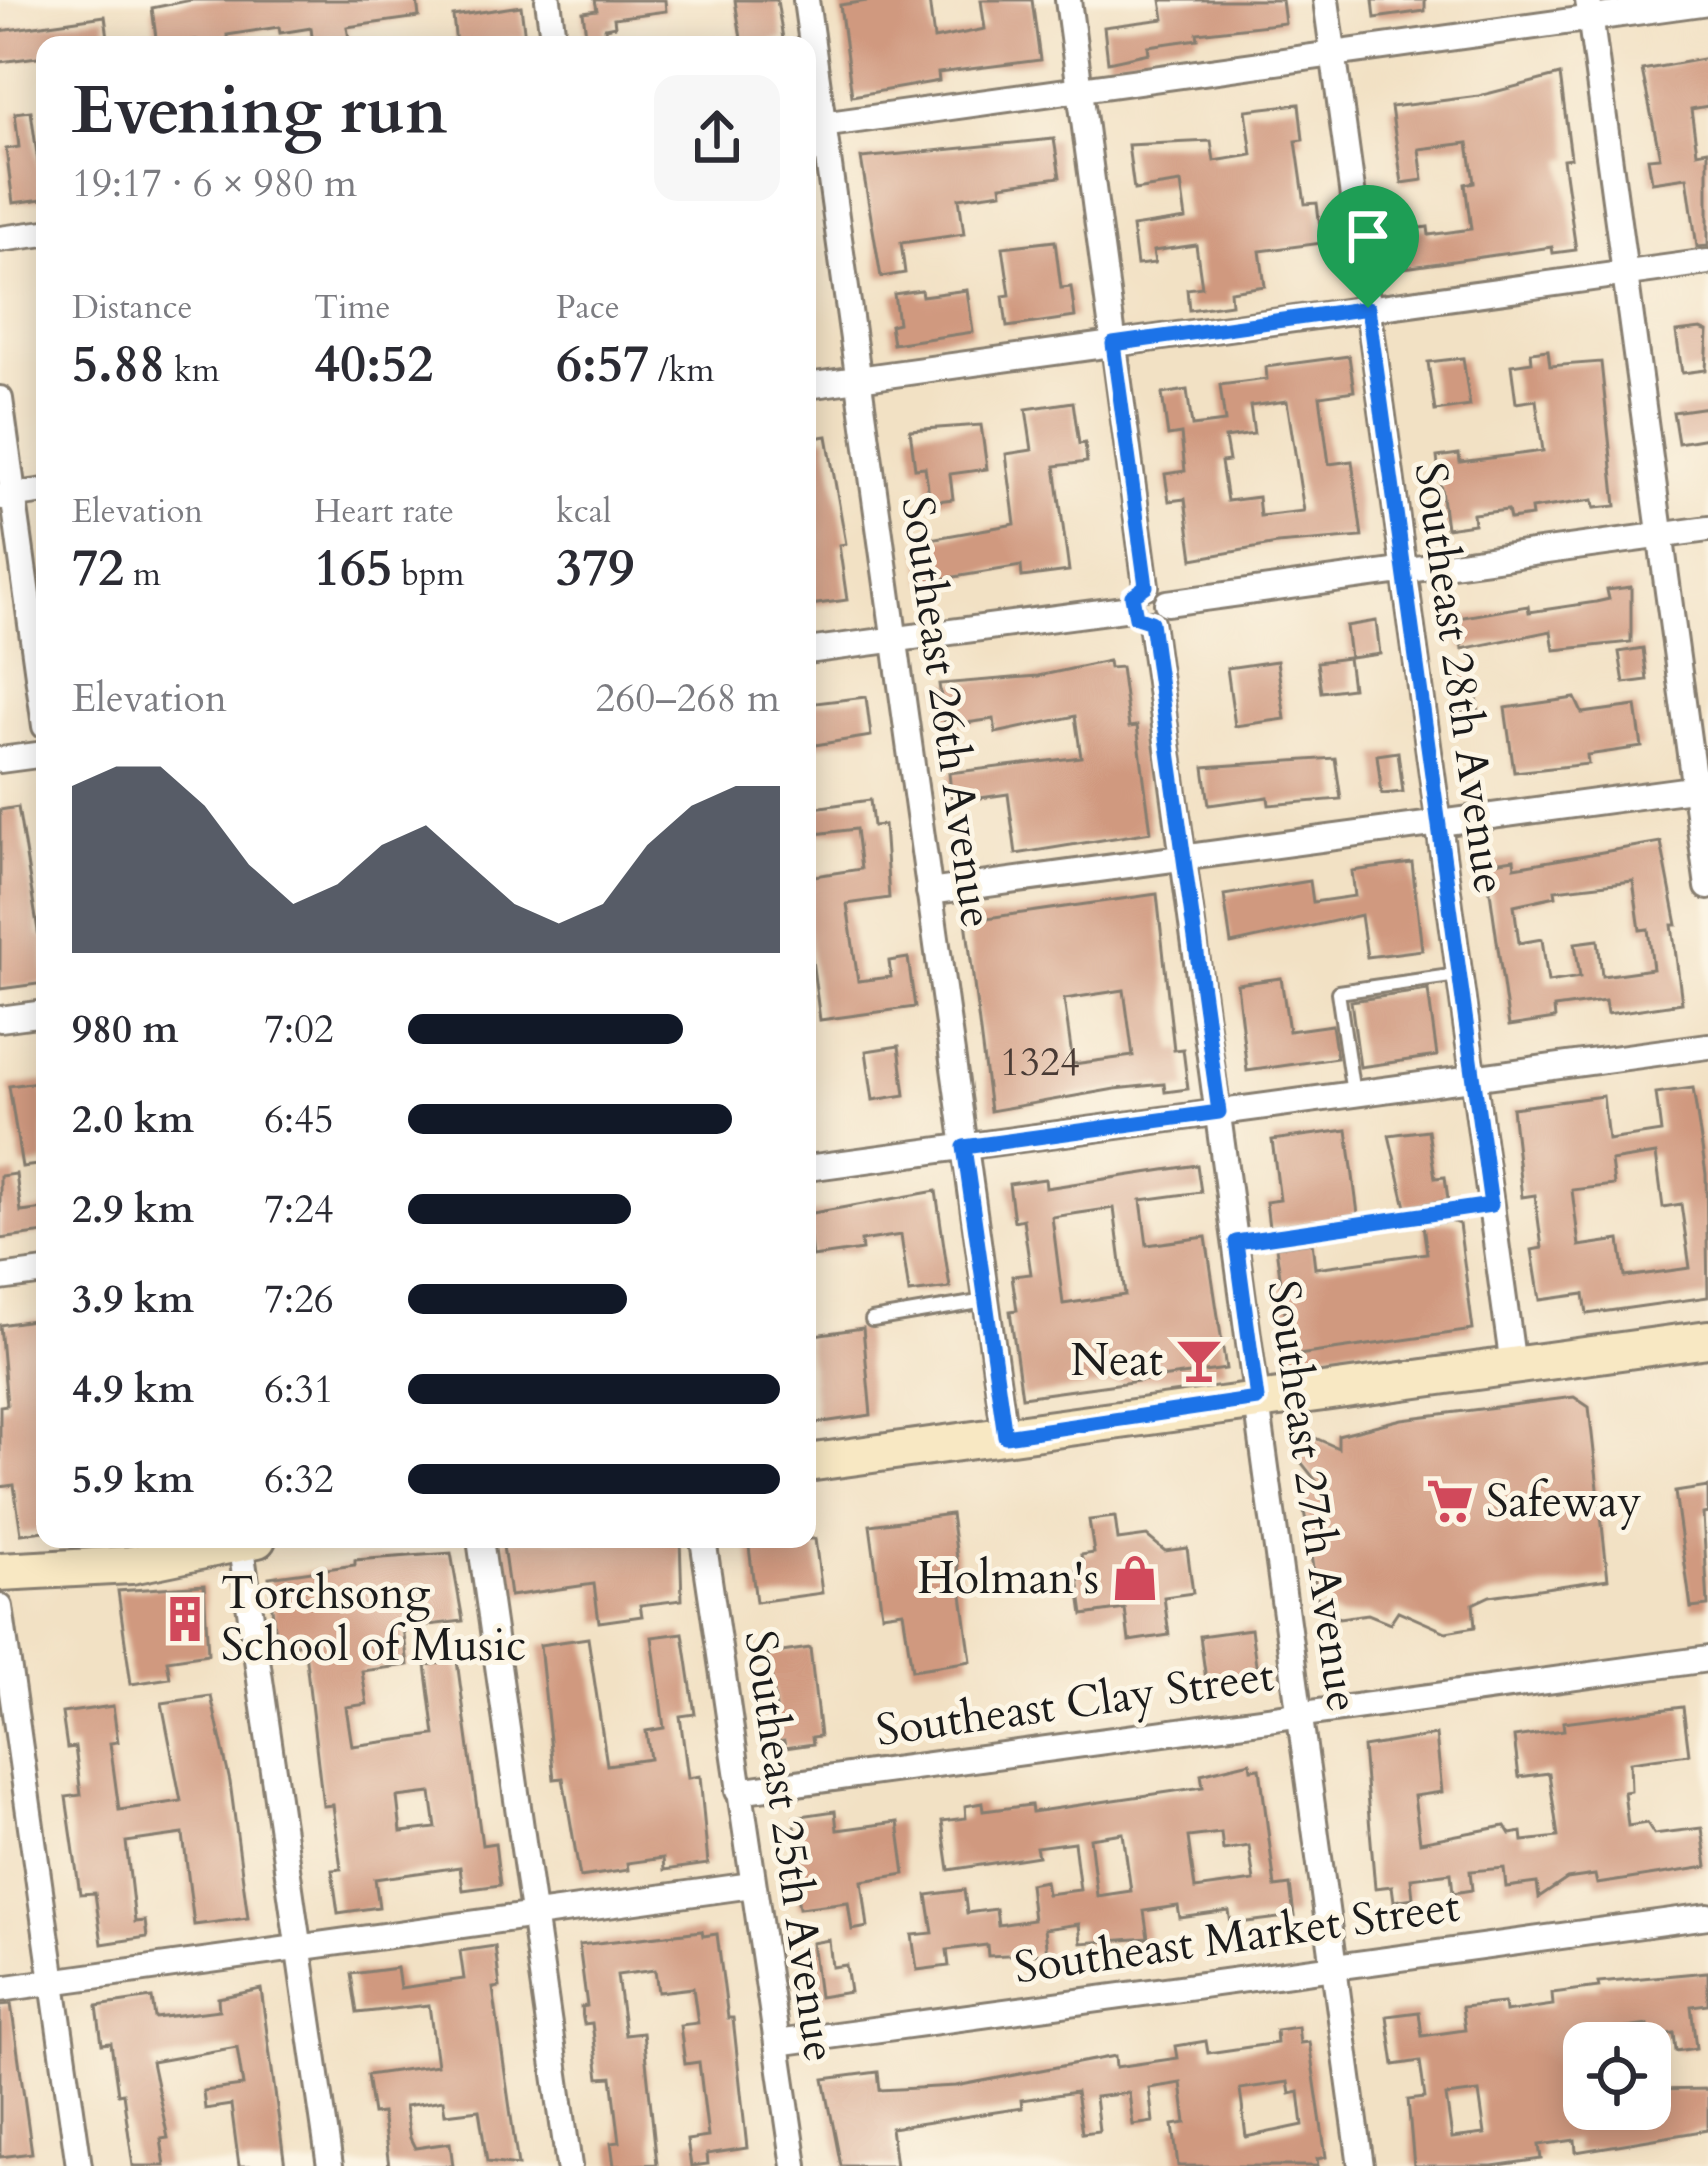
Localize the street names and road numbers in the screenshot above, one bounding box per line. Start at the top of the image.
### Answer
street label: Southeast 28th Avenue [1400,459,1520,897]
street label: Southeast 26th Avenue [887,493,1007,931]
street label: Southeast 27th Avenue [1253,1277,1373,1715]
street label: Southeast 25th Avenue [730,1627,850,2065]
street label: Southeast Clay Street [872,1645,1278,1761]
street label: Southeast Market Street [1010,1876,1464,1998]

